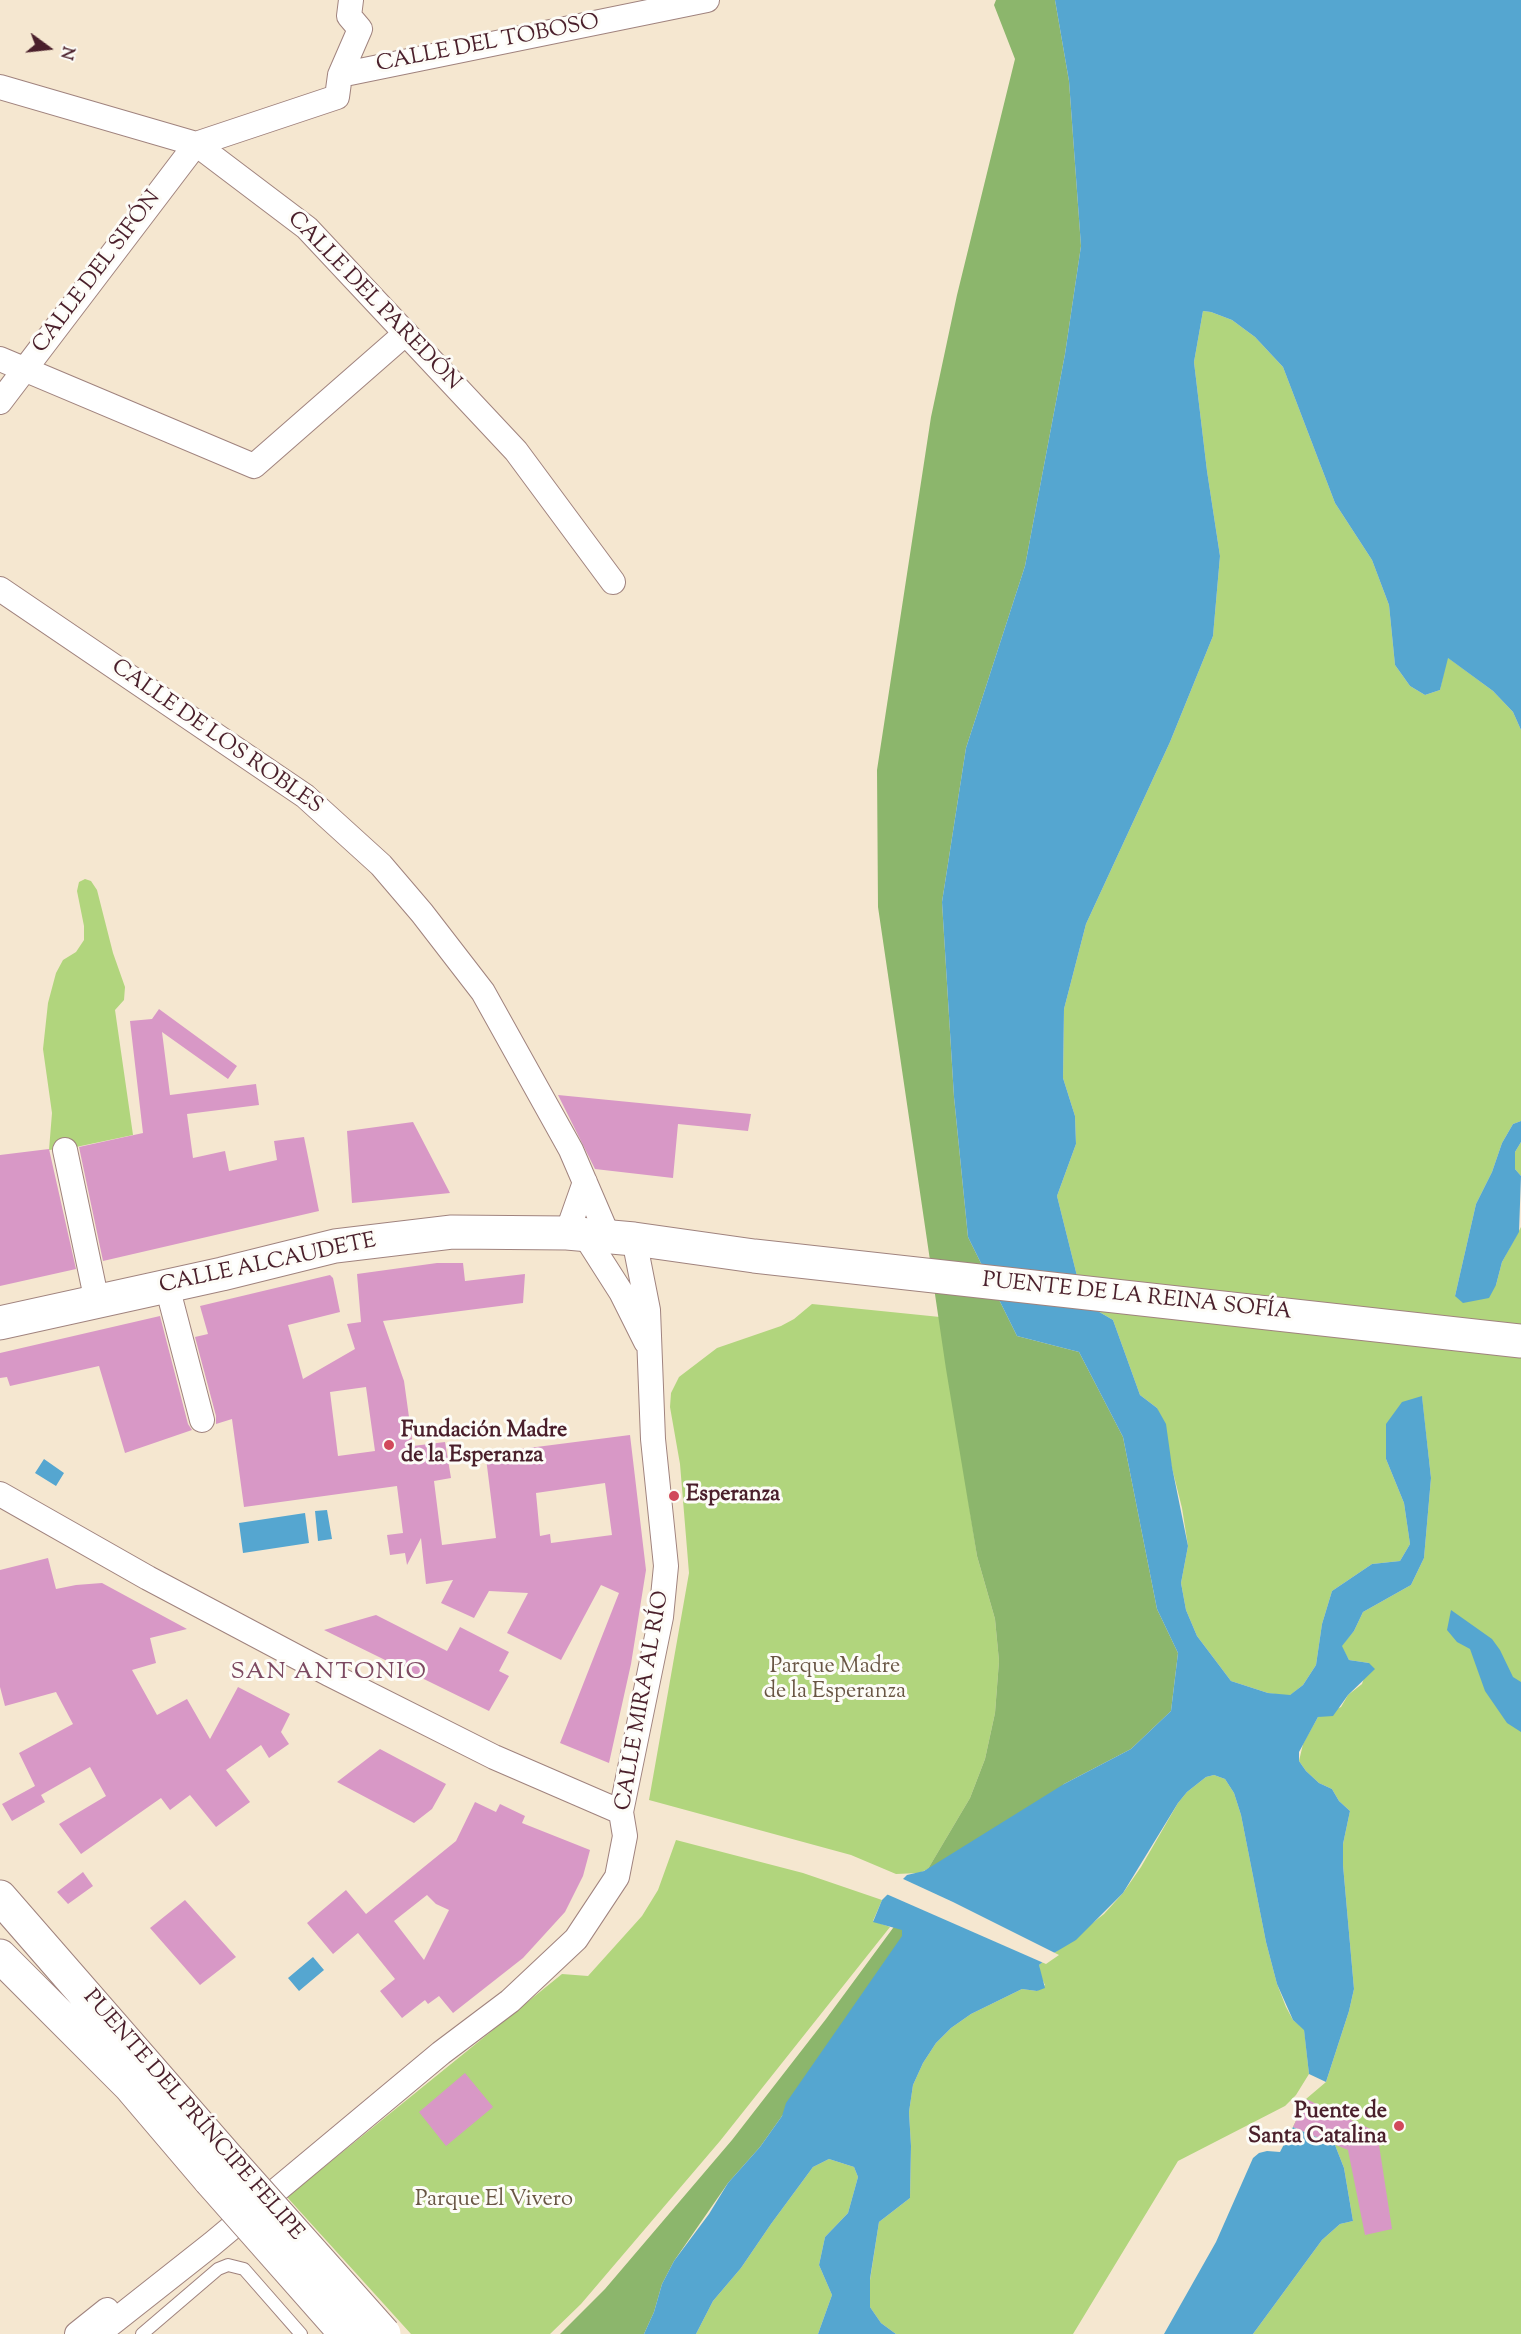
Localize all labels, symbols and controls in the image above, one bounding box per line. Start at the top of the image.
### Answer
street label: CALLE DEL TOBOSO [374,10,602,80]
north arrow [18,18,78,78]
text: N [53,44,79,62]
street label: CALLE DEL SIFÓN [28,187,168,359]
street label: CALLE DEL PAREDÓN [281,207,465,397]
street label: CALLE DE LOS ROBLES [105,655,327,821]
street label: CALLE ALCAUDETE [157,1229,379,1301]
street label: PUENTE DE LA REINA SOFÍA [981,1269,1293,1327]
place label: Fundación Madre de la Esperanza [401,1419,567,1470]
marker: Fundación Madre de la Esperanza [382,1438,396,1452]
place label: Esperanza [686,1483,780,1509]
marker: Esperanza [667,1489,681,1503]
street label: CALLE MIRA AL RÍO [612,1589,676,1813]
park label: Parque Madre de la Esperanza [764,1655,906,1706]
district label: SAN ANTONIO [231,1660,427,1688]
street label: PUENTE DEL PRÍNCIPE FELIPE [76,1985,308,2247]
place label: Puente de Santa Catalina [1248,2100,1387,2152]
marker: Puente de Santa Catalina [1392,2119,1406,2133]
park label: Parque El Vivero [415,2188,573,2214]

